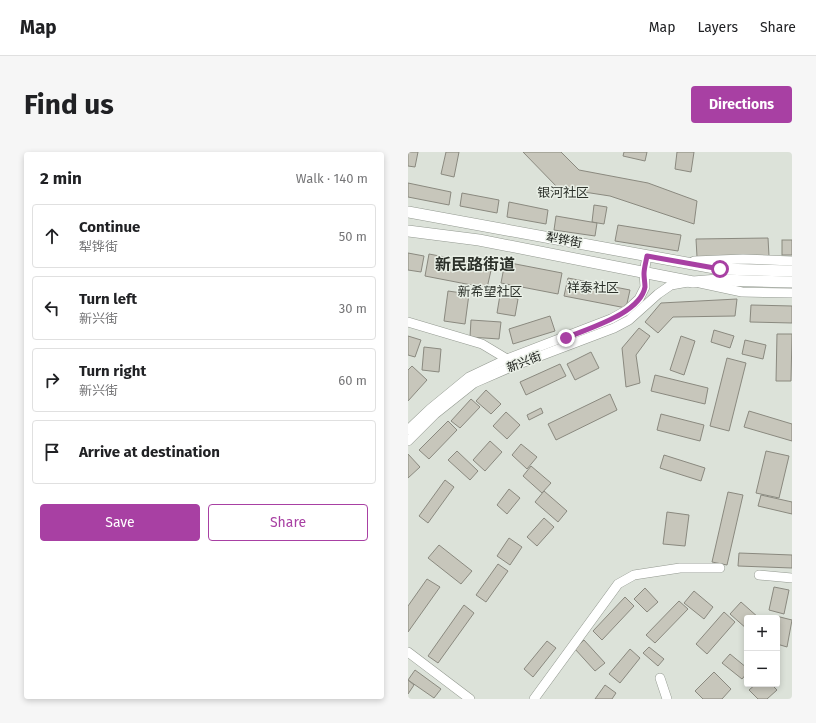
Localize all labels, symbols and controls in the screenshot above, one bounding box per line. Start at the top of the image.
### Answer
text: Map [20,16,57,39]
text: Map [649,19,675,36]
text: Layers [697,19,738,36]
text: Share [760,19,796,36]
button: Directions [691,86,792,123]
text: Find us [24,88,114,121]
text: 2 min [40,168,82,189]
text: Walk · 140 m [296,171,368,186]
district label: 银河社区 [537,185,589,200]
text: Continue [79,218,140,236]
icon: ahead [41,225,63,247]
text: 50 m [339,229,367,244]
street label: 犁铧街 [545,230,583,250]
text: 犁铧街 [79,239,118,254]
district label: 新民路街道 [435,255,515,274]
route start [711,260,729,278]
district label: 祥泰社区 [567,280,619,295]
district label: 新希望社区 [457,284,523,299]
text: Turn left [79,290,137,308]
icon: left [41,297,63,319]
text: 30 m [339,301,367,316]
text: 新兴街 [79,311,118,326]
route end [557,329,575,347]
street label: 新兴街 [505,349,543,375]
text: Turn right [79,362,146,380]
icon: right [41,369,63,391]
text: 60 m [338,373,367,388]
text: 新兴街 [79,383,118,398]
icon: arrive [41,441,63,463]
text: Arrive at destination [79,443,220,461]
button: Save [40,504,200,541]
button: Share [208,504,368,541]
map controls [744,615,780,687]
button: + [744,615,780,651]
button: − [744,651,780,687]

